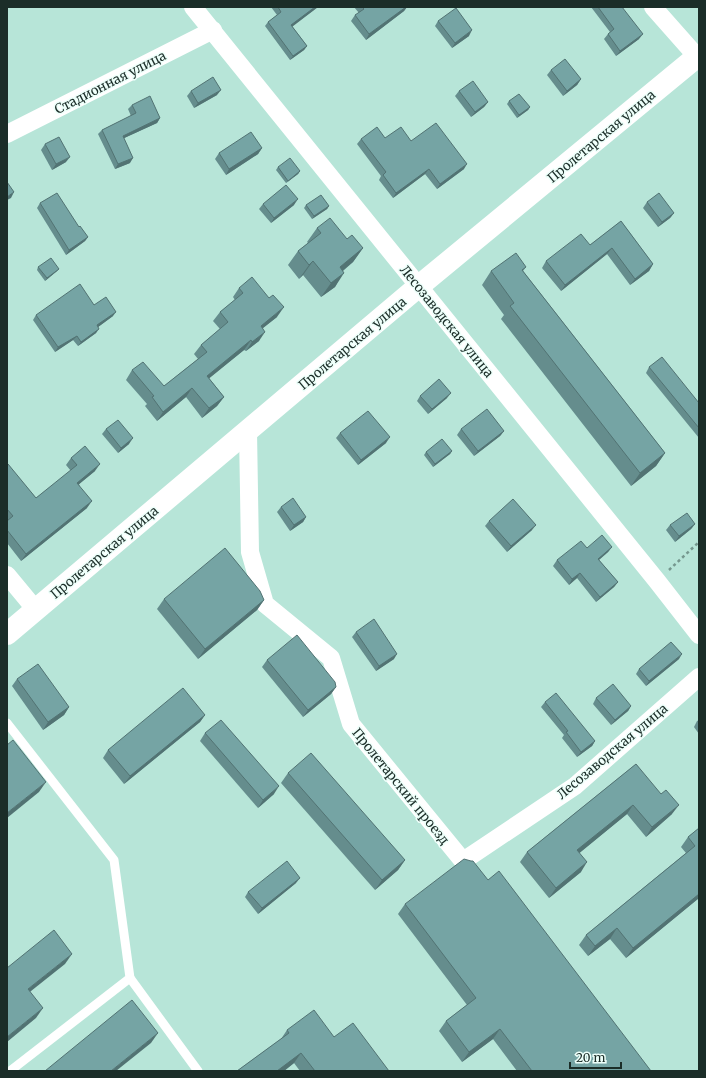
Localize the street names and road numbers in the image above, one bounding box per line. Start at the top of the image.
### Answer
street label: Стадионная улица [52,47,169,118]
street label: Пролетарская улица [544,86,659,187]
street label: Лесозаводская улица [396,262,497,381]
street label: Пролетарская улица [295,293,410,394]
street label: Пролетарская улица [47,502,162,603]
street label: Лесозаводская улица [553,700,671,803]
street label: Пролетарский проезд [348,724,453,848]

